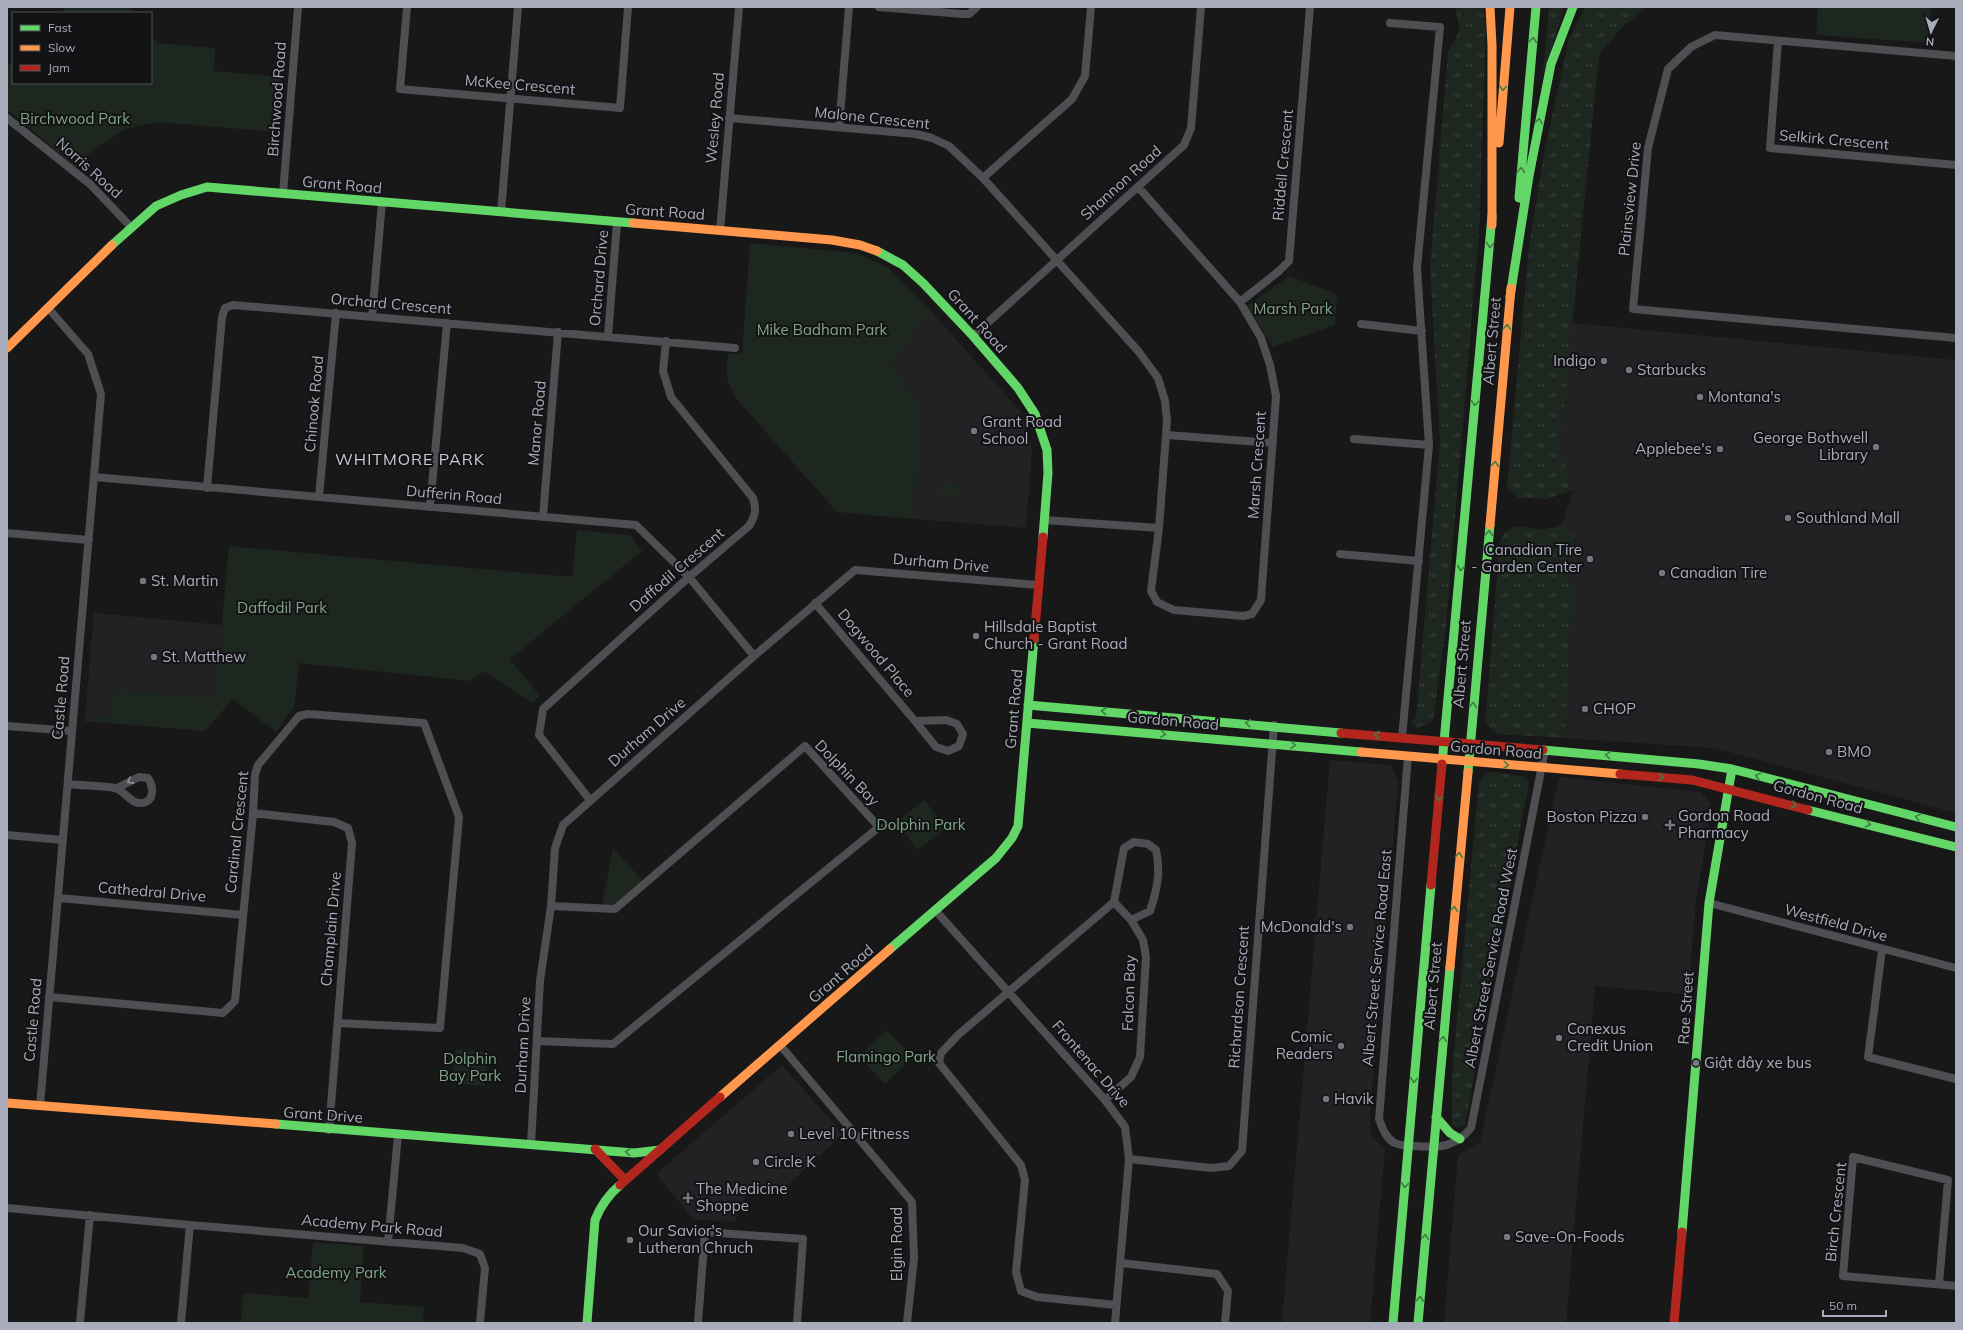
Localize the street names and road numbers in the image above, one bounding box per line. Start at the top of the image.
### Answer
street label: Birchwood Road [263,41,290,157]
street label: McKee Crescent [464,70,576,99]
street label: Wesley Road [701,71,728,164]
street label: Malone Crescent [814,102,931,133]
street label: Riddell Crescent [1268,108,1297,222]
street label: Selkirk Crescent [1778,125,1890,154]
street label: Norris Road [52,133,126,202]
street label: Shannon Road [1076,141,1165,224]
street label: Plainsview Drive [1614,141,1645,257]
street label: Grant Road [301,172,383,197]
street label: Grant Road [624,199,706,224]
street label: Orchard Drive [585,229,612,327]
street label: Grant Road [944,285,1011,357]
street label: Orchard Crescent [330,289,452,318]
street label: Albert Street [1478,296,1505,386]
street label: Chinook Road [300,355,327,453]
street label: Manor Road [523,380,550,466]
street label: Marsh Crescent [1243,410,1270,520]
street label: Dufferin Road [405,481,503,508]
street label: Daffodil Crescent [625,523,728,616]
street label: Durham Drive [892,549,990,576]
street label: Dogwood Place [834,605,919,701]
street label: Albert Street [1448,619,1475,709]
street label: Castle Road [47,655,74,741]
street label: Grant Road [1001,668,1026,750]
street label: Durham Drive [604,693,689,770]
street label: Gordon Road [1126,707,1220,734]
street label: Dolphin Bay [811,736,884,810]
street label: Gordon Road [1449,736,1543,763]
street label: Cardinal Crescent [221,770,252,894]
street label: Gordon Road [1771,775,1865,818]
street label: Albert Street Service Road West [1460,846,1521,1070]
street label: Albert Street Service Road East [1358,849,1395,1067]
street label: Champlain Drive [316,871,345,987]
street label: Cathedral Drive [97,877,207,906]
street label: Westfield Drive [1782,900,1890,945]
street label: Richardson Crescent [1224,925,1253,1069]
street label: Grant Road [804,940,877,1007]
street label: Albert Street [1419,941,1446,1031]
street label: Falcon Bay [1118,954,1139,1031]
street label: Rae Street [1673,971,1698,1045]
street label: Castle Road [19,977,46,1063]
street label: Durham Drive [510,996,535,1094]
street label: Frontenac Drive [1048,1016,1135,1111]
street label: Grant Drive [283,1102,363,1127]
street label: Birch Crescent [1821,1161,1850,1263]
street label: Elgin Road [887,1207,906,1281]
street label: Academy Park Road [301,1210,443,1241]

